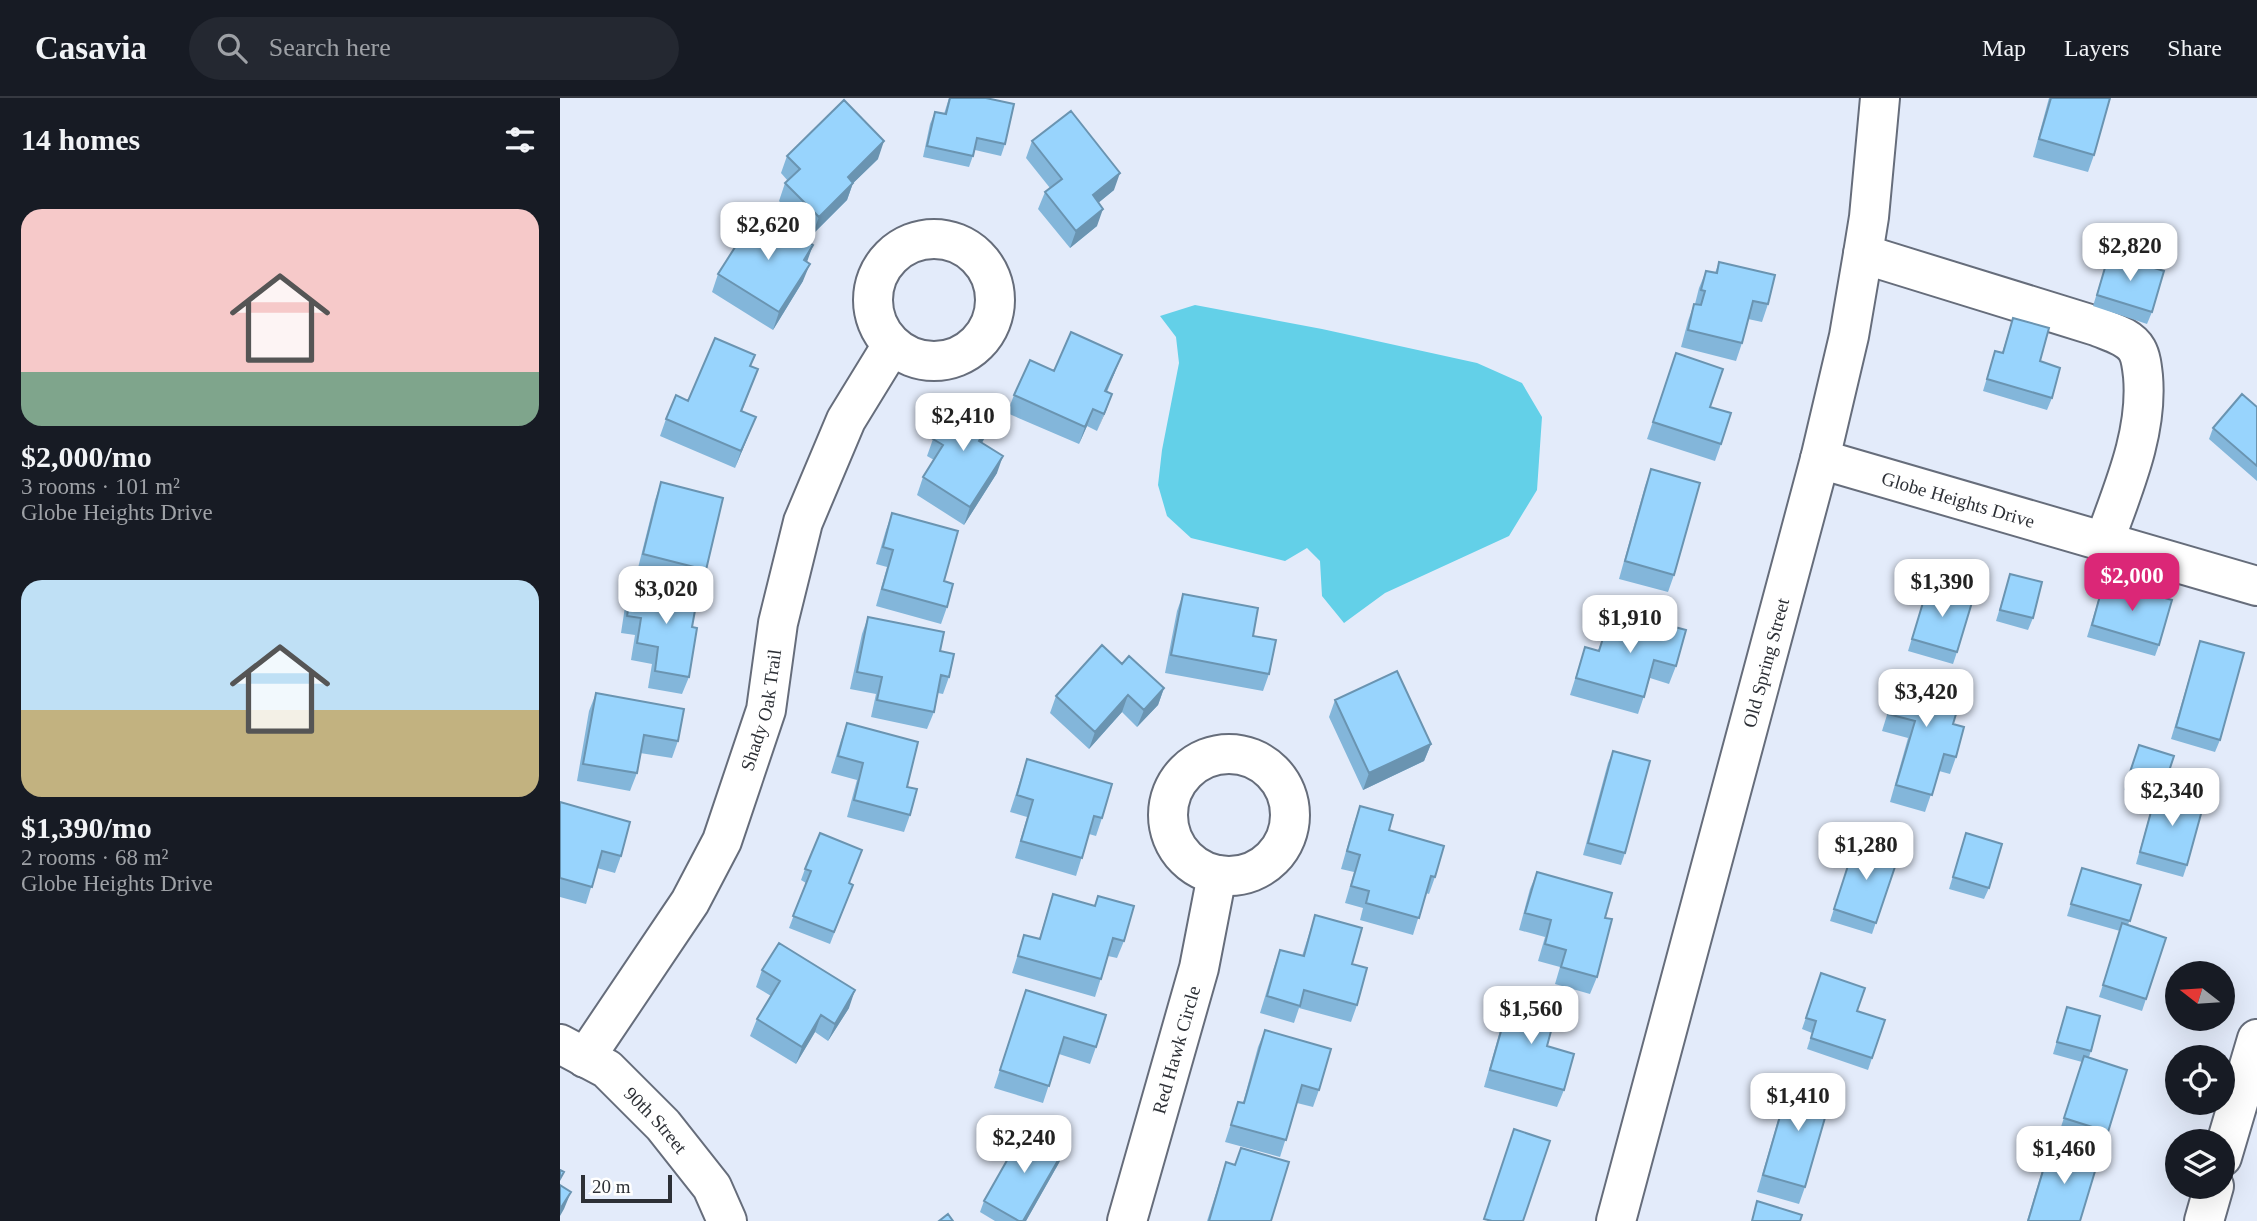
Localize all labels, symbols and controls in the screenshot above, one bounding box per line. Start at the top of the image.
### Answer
search box [189,17,679,80]
icon: search [213,29,251,67]
text: Casavia [35,30,147,66]
text: Search here [269,33,391,62]
text: Map [1982,35,2026,61]
text: Layers [2064,35,2129,61]
text: Share [2167,35,2222,61]
icon: filters [501,121,539,159]
text: 14 homes [21,123,140,156]
pin: $2,620 [711,202,825,262]
text: $2,620 [736,212,800,237]
pin: $2,820 [2073,223,2187,283]
text: $2,820 [2098,233,2162,258]
icon: home [217,255,343,381]
pin: $2,410 [906,394,1020,453]
text: $2,410 [931,403,995,428]
text: $2,000/mo [21,440,152,473]
street label: Globe Heights Drive [1879,467,2037,531]
text: 3 rooms · 101 m² [21,474,180,499]
text: Globe Heights Drive [21,500,213,525]
pin: $2,000 [2075,554,2189,613]
pin: $1,390 [1885,560,1999,619]
text: $2,000 [2100,563,2164,588]
pin: $3,020 [609,566,723,626]
text: $1,390 [1910,569,1974,594]
text: $3,020 [634,576,698,601]
street label: Old Spring Street [1738,595,1793,730]
pin: $1,910 [1573,596,1687,655]
text: $1,910 [1598,605,1662,630]
icon: home [217,626,343,752]
street label: Shady Oak Trail [736,648,785,773]
pin: $3,420 [1869,670,1983,729]
text: $3,420 [1894,679,1958,704]
pin: $2,340 [2115,768,2229,828]
text: $2,340 [2140,778,2204,803]
text: $1,390/mo [21,811,152,844]
pin: $1,280 [1809,822,1923,882]
text: $1,280 [1834,832,1898,857]
text: 2 rooms · 68 m² [21,845,168,870]
text: Globe Heights Drive [21,871,213,896]
north arrow [2165,961,2235,1031]
map controls [2165,961,2235,1199]
street label: Red Hawk Circle [1148,983,1204,1116]
pin: $1,560 [1474,986,1588,1046]
text: $1,560 [1499,996,1563,1021]
button: locate [2165,1045,2235,1115]
pin: $1,410 [1741,1074,1855,1133]
street label: 90th Street [620,1082,692,1158]
text: $1,410 [1766,1083,1830,1108]
pin: $2,240 [967,1116,1081,1175]
text: $2,240 [992,1125,1056,1150]
pin: $1,460 [2007,1126,2121,1186]
button: layers [2165,1129,2235,1199]
text: $1,460 [2032,1136,2096,1161]
scale bar [581,1172,672,1204]
text: 20 m [592,1176,631,1197]

